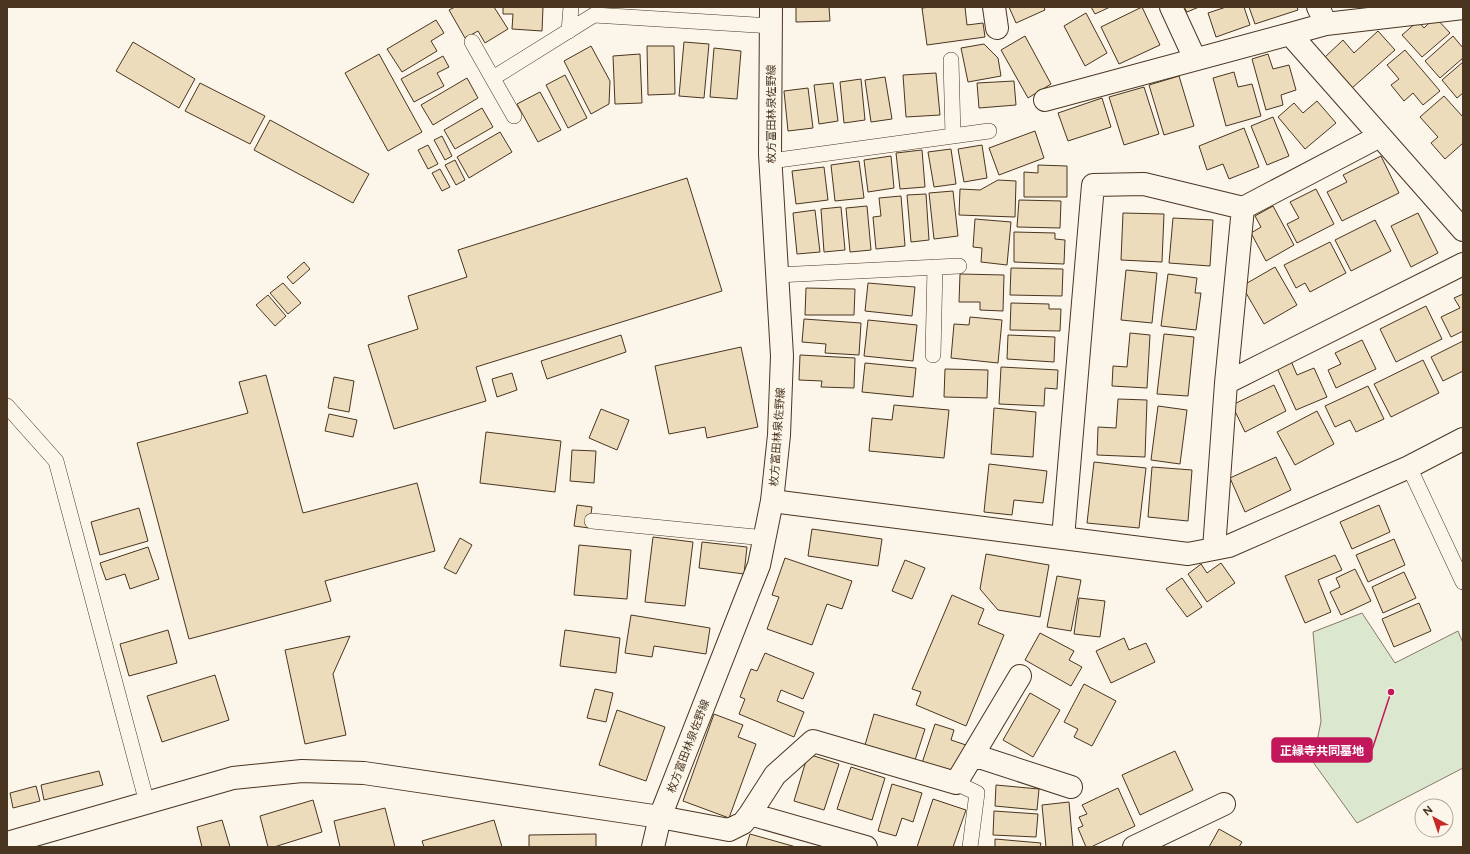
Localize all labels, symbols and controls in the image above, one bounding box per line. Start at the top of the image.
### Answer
street label: 枚方富田林泉佐野線 [765,65,778,164]
street label: 枚方富田林泉佐野線 [768,387,787,487]
street label: 枚方富田林泉佐野線 [665,698,712,795]
callout: 正縁寺共同墓地 [1272,738,1372,762]
text: 正縁寺共同墓地 [1280,744,1364,758]
north arrow [1414,798,1454,838]
text: N [1420,803,1435,818]

